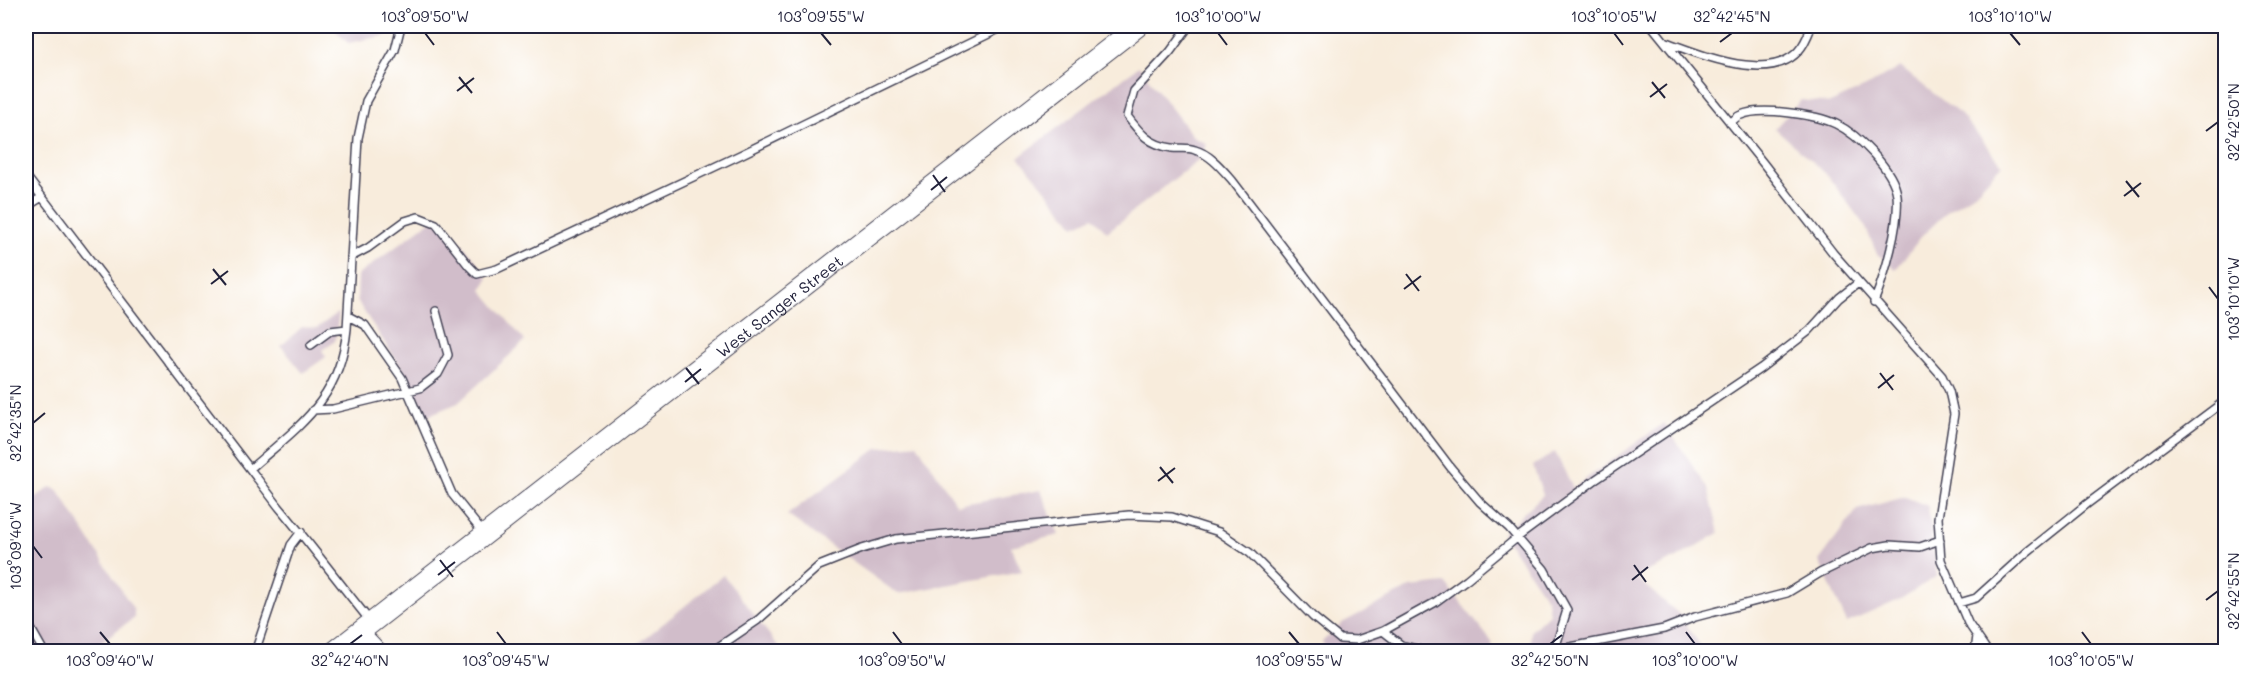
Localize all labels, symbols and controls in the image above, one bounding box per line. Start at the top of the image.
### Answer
text: 103°09'50"W [381,6,469,26]
text: 103°09'55"W [777,6,865,26]
text: 103°10'00"W [1175,6,1261,26]
text: 103°10'05"W [1571,6,1657,26]
text: 32°42'45"N [1693,6,1771,26]
text: 103°10'10"W [1968,6,2052,26]
text: 32°42'50"N [2223,83,2243,161]
street label: West Sanger Street [711,250,847,361]
text: 103°10'10"W [2223,257,2243,341]
text: 32°42'35"N [5,384,25,462]
text: 103°09'40"W [5,502,25,590]
text: 32°42'55"N [2223,552,2243,630]
text: 103°09'40"W [66,650,154,670]
text: 32°42'40"N [311,650,389,670]
text: 103°09'45"W [462,650,550,670]
text: 103°09'50"W [858,650,946,670]
text: 103°09'55"W [1255,650,1343,670]
text: 32°42'50"N [1511,650,1589,670]
text: 103°10'00"W [1652,650,1738,670]
text: 103°10'05"W [2048,650,2134,670]

